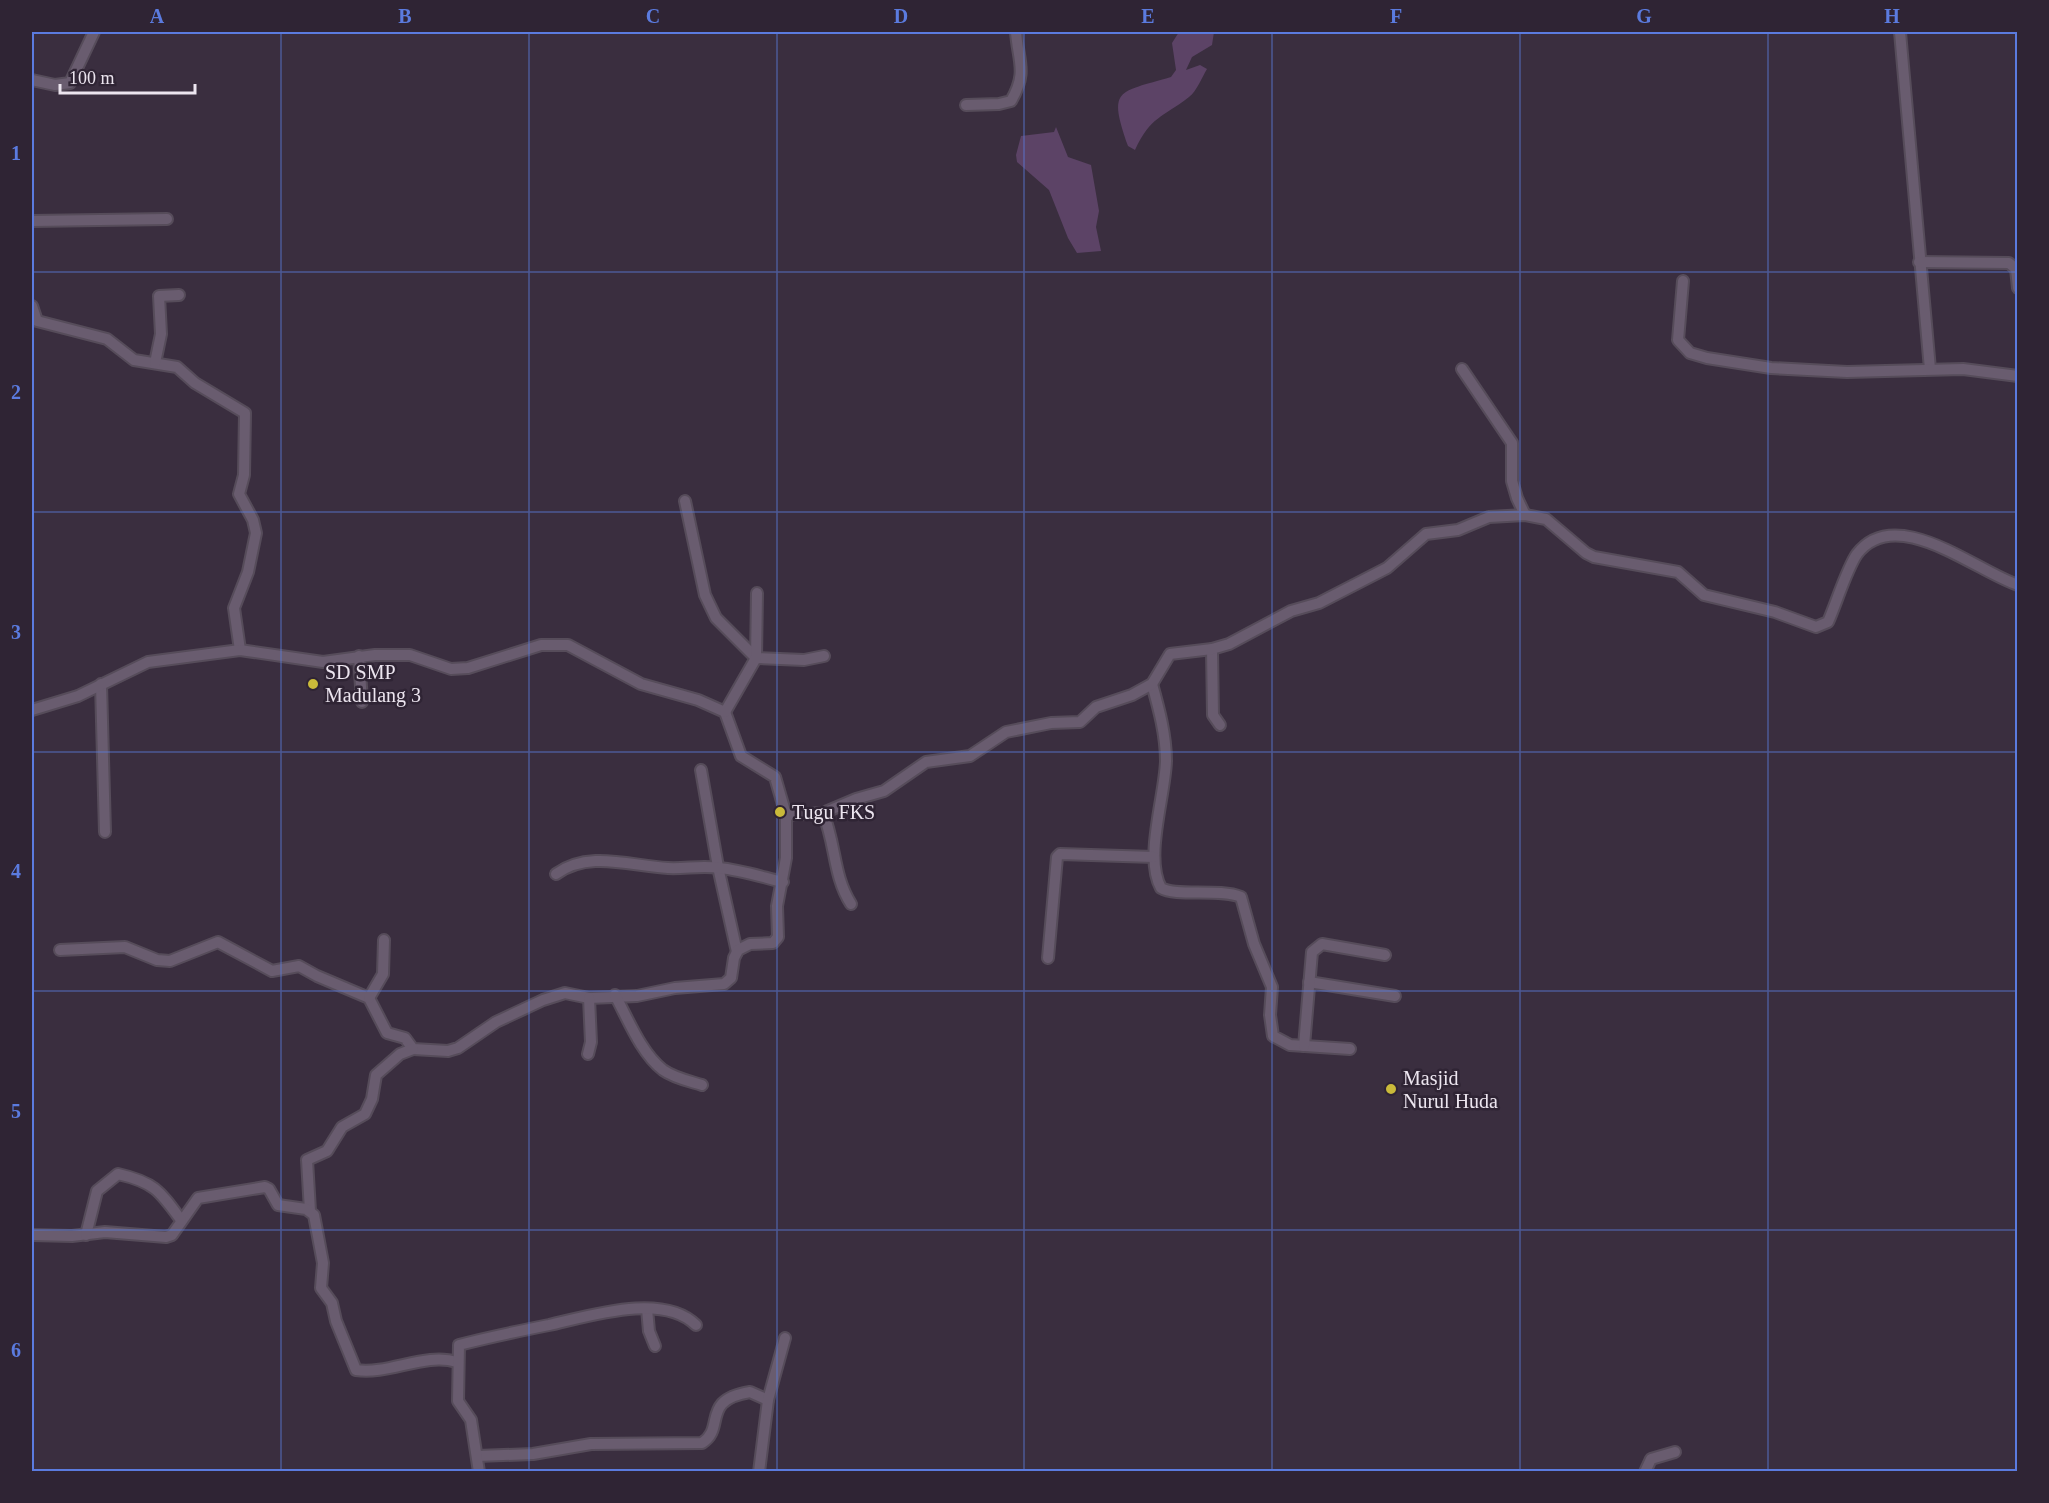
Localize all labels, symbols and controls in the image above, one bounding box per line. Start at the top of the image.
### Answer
text: A [150,5,165,27]
text: B [398,5,412,27]
text: C [646,5,660,27]
text: D [894,5,908,27]
text: E [1141,5,1155,27]
text: F [1390,5,1402,27]
text: G [1636,5,1652,27]
text: H [1884,5,1900,27]
scale bar [60,57,195,95]
text: 100 m [69,68,115,88]
text: 1 [11,142,21,164]
text: 2 [11,381,21,403]
text: 3 [11,621,21,643]
place label: SD SMP Madulang 3 [325,661,421,707]
marker: SD SMP Madulang 3 [306,677,320,691]
place label: Tugu FKS [792,801,875,824]
marker: Tugu FKS [773,805,787,819]
text: 4 [11,860,21,882]
place label: Masjid Nurul Huda [1403,1067,1498,1112]
marker: Masjid Nurul Huda [1384,1082,1398,1096]
text: 5 [11,1100,21,1122]
text: 6 [11,1339,21,1361]

